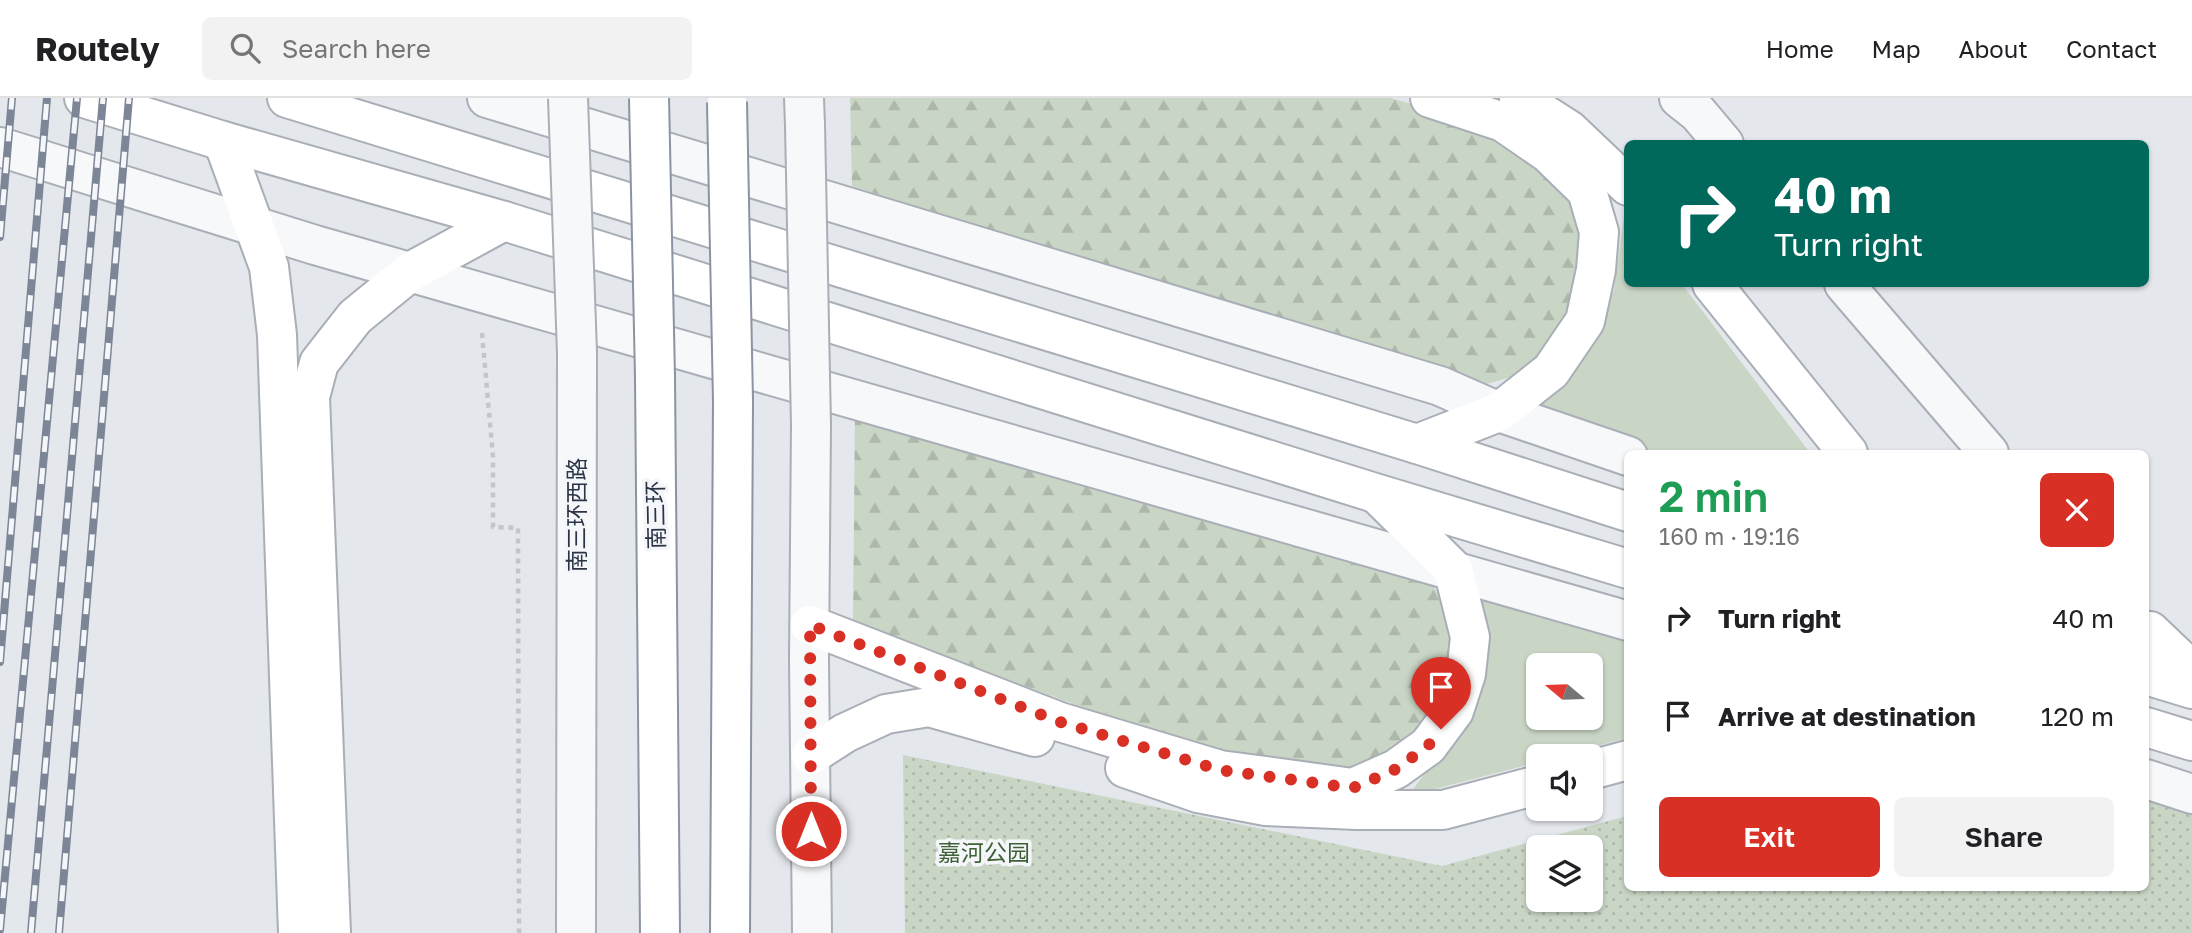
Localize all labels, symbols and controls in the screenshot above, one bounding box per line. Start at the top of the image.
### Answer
search box [202,17,692,80]
text: Routely [35,29,160,68]
icon: search [226,29,264,67]
text: Search here [282,33,431,64]
text: Home [1766,34,1834,63]
text: Map [1872,34,1921,63]
text: About [1959,34,2028,63]
text: Contact [2066,34,2157,63]
text: 40 m [1774,165,1892,224]
icon: right [1659,168,1750,259]
text: Turn right [1774,225,1923,263]
street label: 南三环西路 [562,458,590,573]
text: 2 min [1659,471,1768,521]
button: close [2040,473,2114,547]
street label: 南三环 [640,480,670,550]
text: 160 m · 19:16 [1659,522,1800,550]
icon: right [1659,599,1697,637]
text: Turn right [1718,603,1841,634]
text: 40 m [2053,603,2114,634]
north arrow [1526,653,1603,730]
map controls [1526,653,1603,912]
pin [1411,657,1471,729]
icon: arrive [1422,668,1460,706]
icon: arrive [1659,697,1697,735]
text: Arrive at destination [1718,701,1976,732]
text: 120 m [2041,701,2114,732]
button: sound [1526,744,1603,821]
position arrow [774,794,848,868]
button: Exit [1659,797,1880,877]
button: Share [1894,797,2114,877]
button: layers [1526,835,1603,912]
park label: 嘉河公园 [938,838,1030,866]

